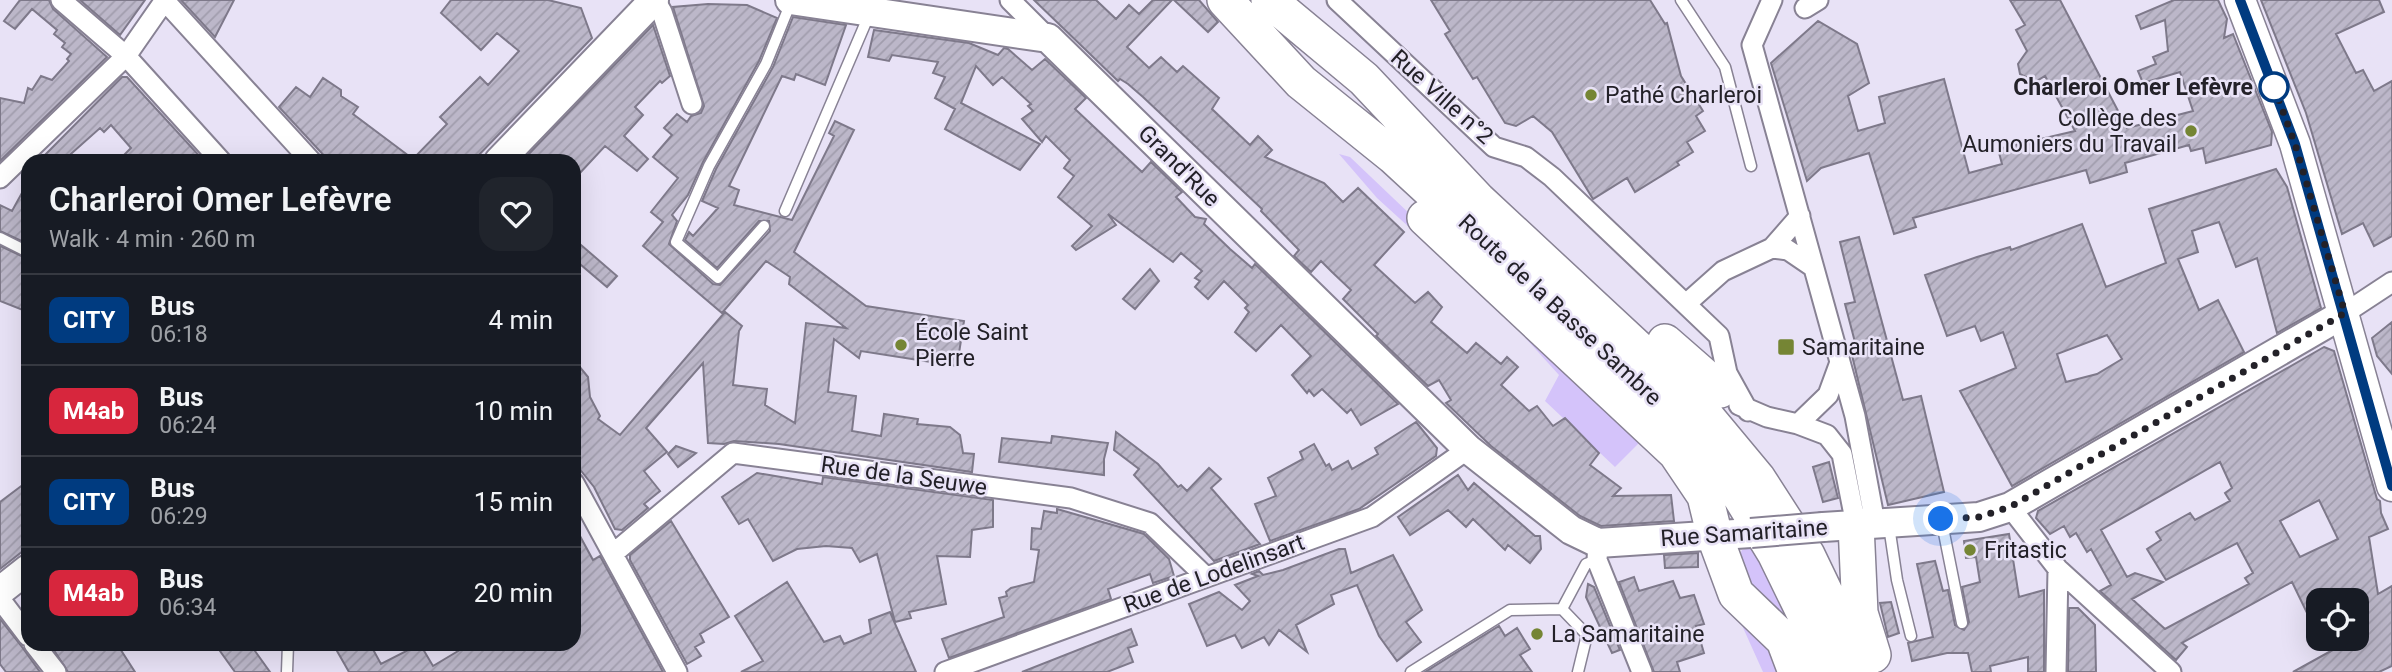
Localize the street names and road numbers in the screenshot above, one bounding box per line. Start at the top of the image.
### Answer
street label: Rue Ville n°2 [1385,44,1499,150]
street label: Grand'Rue [1133,120,1225,212]
street label: Route de la Basse Sambre [1453,209,1667,411]
street label: Rue de la Seuwe [819,451,989,501]
street label: Rue Samaritaine [1660,514,1828,552]
street label: Rue de Lodelinsart [1120,529,1308,619]

